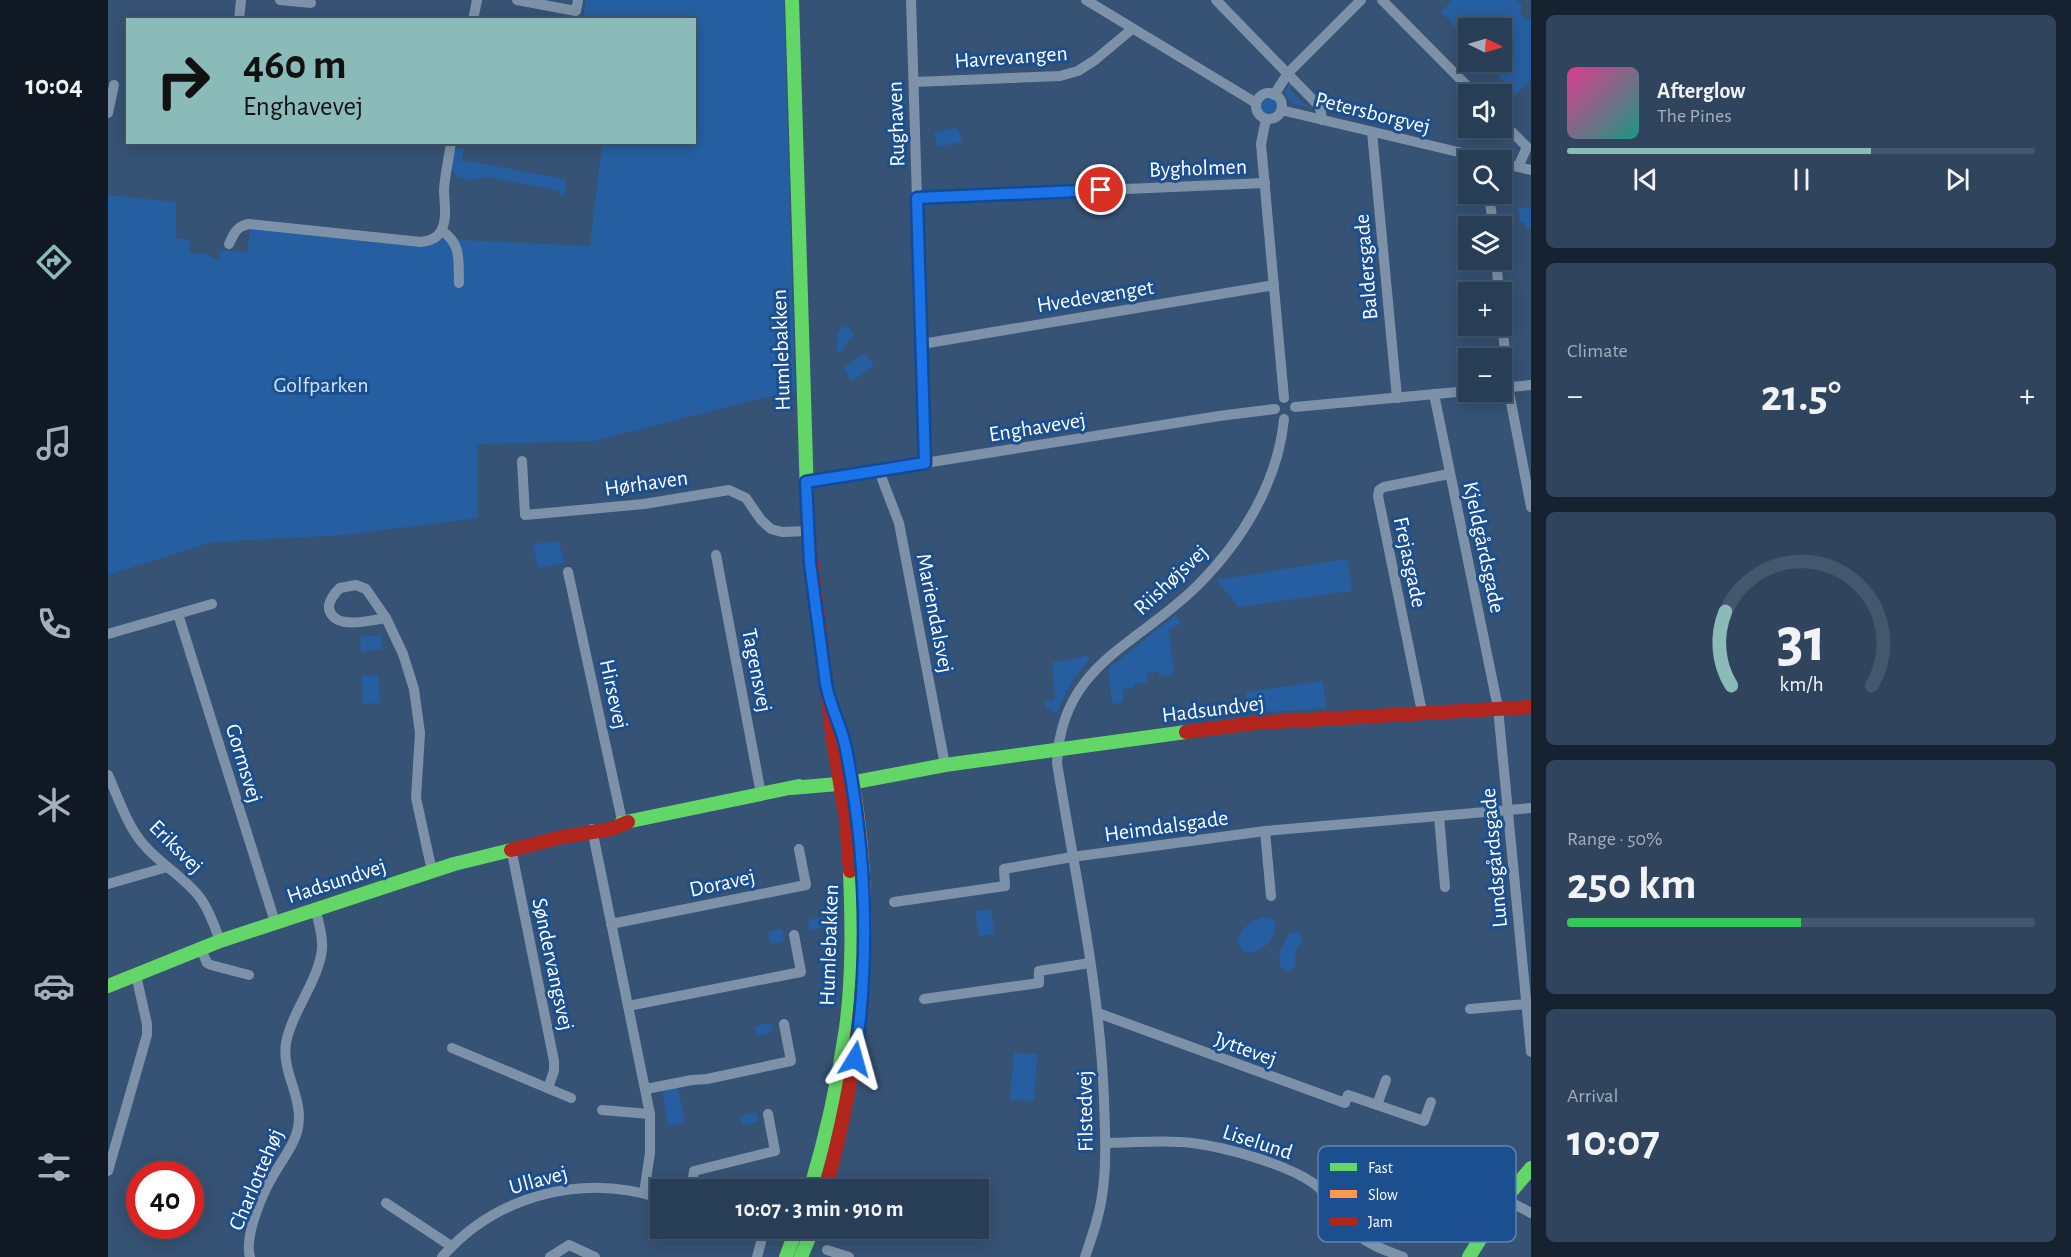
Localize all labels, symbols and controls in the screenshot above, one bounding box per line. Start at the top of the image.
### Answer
north arrow [1458,18,1512,72]
map controls [1458,18,1512,402]
icon: right [144,42,222,120]
street label: Havrevangen [954,42,1068,72]
text: 460 m [243,44,347,86]
text: 10:04 [25,72,83,99]
text: Afterglow [1657,80,1745,102]
street label: Rughaven [884,81,908,167]
button: sound [1458,84,1512,138]
street label: Petersborgvej [1313,88,1432,138]
text: Enghavevej [243,93,363,120]
text: The Pines [1657,106,1732,126]
button: search [1458,150,1512,204]
street label: Bygholmen [1149,155,1247,181]
icon: previous [1629,163,1662,196]
icon: pause [1785,163,1818,196]
icon: next [1941,163,1974,196]
pin [1075,164,1126,215]
icon: arrive [1084,173,1117,206]
street label: Baldersgade [1350,213,1382,321]
button: layers [1458,216,1512,270]
icon: directions [33,241,75,283]
street label: Hvedevænget [1035,276,1155,316]
button: + [1458,282,1512,336]
street label: Humlebakken [768,289,794,411]
text: Climate [1567,341,1628,361]
button: − [1458,348,1512,402]
park label: Golfparken [273,374,369,396]
text: 21.5° [1761,374,1841,419]
text: − [1567,380,1583,413]
text: + [2019,380,2035,413]
street label: Enghavevej [987,408,1087,446]
icon: music [33,422,75,464]
street label: Hørhaven [603,466,689,500]
street label: Kjeldgårdsgade [1459,479,1509,615]
street label: Frejasgade [1390,515,1430,610]
street label: Riishøjsvej [1129,540,1212,619]
street label: Mariendalsvej [913,552,957,675]
icon: phone [33,603,75,645]
text: 31 [1776,610,1826,672]
street label: Tagensvej [738,626,776,714]
street label: Hirsevej [596,657,632,731]
text: km/h [1779,674,1823,695]
street label: Hadsundvej [1161,692,1266,726]
street label: Gormsvej [222,721,266,805]
icon: climate [33,784,75,826]
street label: Lundsgårdsgade [1477,787,1511,929]
street label: Heimdalsgade [1103,806,1230,846]
street label: Eriksvej [145,816,207,878]
text: Range · 50% [1567,829,1663,849]
street label: Hadsundvej [284,855,389,907]
text: 250 km [1567,862,1696,907]
street label: Doravej [687,865,757,901]
street label: Humlebakken [816,884,842,1006]
street label: Søndervangsvej [528,896,578,1032]
icon: car [33,965,75,1007]
position arrow [823,1027,887,1091]
street label: Jyttevej [1212,1028,1280,1070]
street label: Filstedvej [1073,1070,1097,1152]
text: Arrival [1567,1086,1618,1106]
text: 10:07 [1567,1119,1660,1164]
street label: Liselund [1220,1120,1295,1164]
street label: Charlottehøj [225,1125,287,1233]
icon: filters [33,1146,75,1188]
legend [1318,1146,1516,1242]
text: Fast [1368,1160,1393,1176]
speed limit sign: 40 [126,1161,204,1239]
street label: Ullavej [507,1162,570,1198]
text: Slow [1368,1187,1398,1203]
text: 10:07 · 3 min · 910 m [736,1198,903,1220]
text: Jam [1368,1214,1393,1230]

